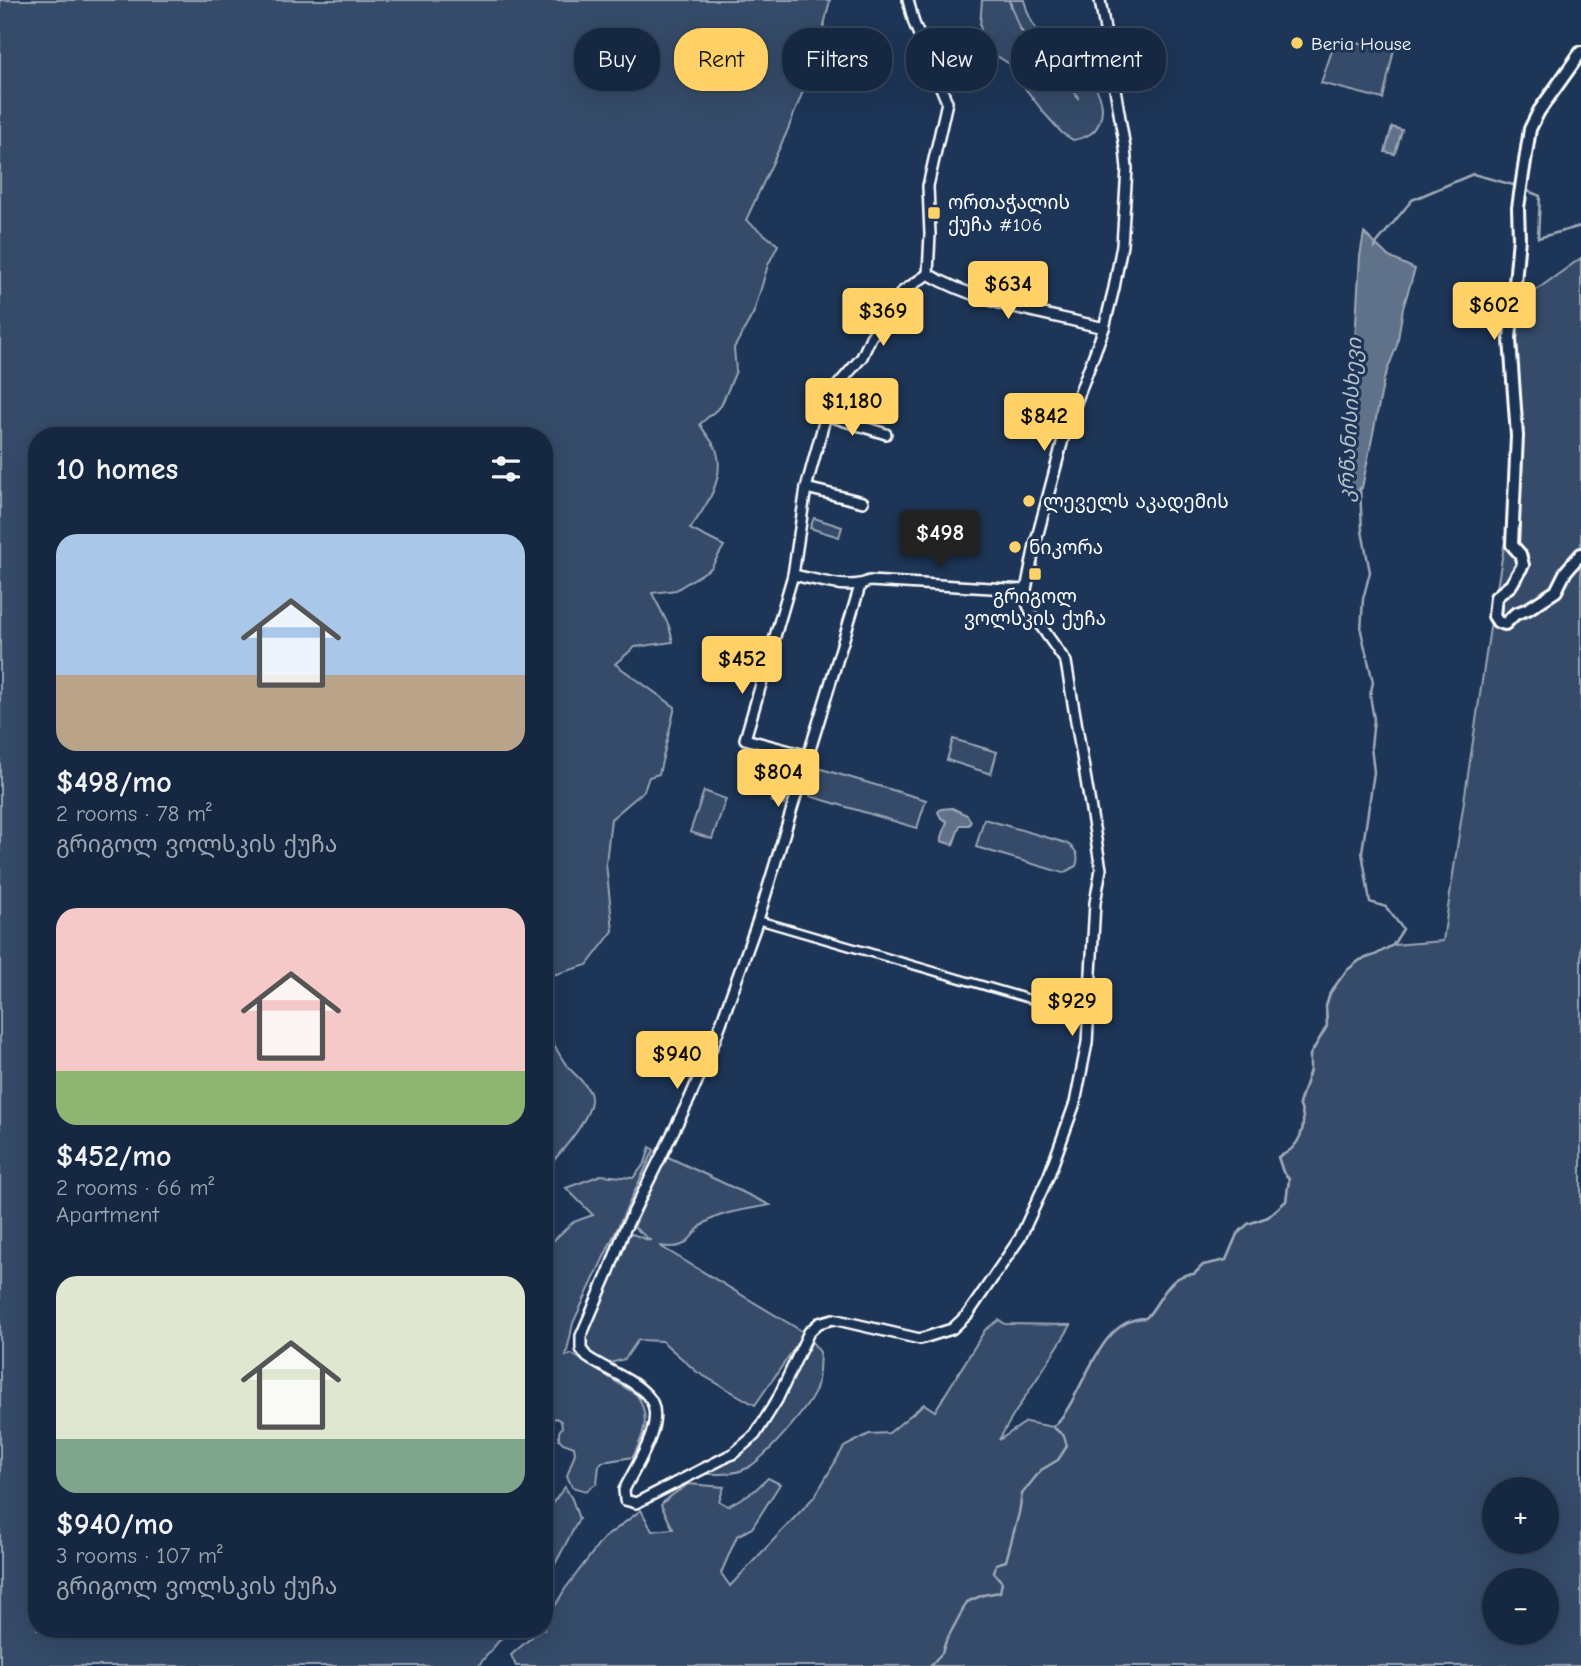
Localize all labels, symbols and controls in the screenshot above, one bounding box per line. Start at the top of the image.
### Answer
chip: Buy [574,28,660,91]
chip: Rent [674,28,768,91]
chip: Filters [782,28,892,91]
chip: New [906,28,997,91]
chip: Apartment [1011,28,1166,91]
place label: Beria House [1311,33,1411,55]
marker: Beria House [1289,35,1305,51]
place label: ორთაჭალის ქუჩა #106 [948,192,1070,236]
marker: ორთაჭალის ქუჩა #106 [926,205,942,221]
pin: $634 [967,262,1049,321]
text: $634 [984,270,1032,297]
pin: $602 [1453,282,1535,342]
pin: $369 [842,288,924,348]
text: $602 [1469,291,1519,318]
text: $369 [858,297,908,324]
water label: კრწანისისხევი [1334,337,1367,503]
pin: $1,180 [795,378,909,438]
text: $1,180 [821,387,883,414]
pin: $842 [1003,393,1085,453]
text: $842 [1020,402,1068,429]
icon: filters [487,450,525,488]
text: 10 homes [56,452,178,487]
place label: ლეველს აკადემის [1043,491,1229,514]
marker: ლეველს აკადემის [1021,493,1037,509]
pin: $498 [899,510,981,570]
text: $498 [916,519,964,546]
place label: ნიკორა [1029,537,1103,559]
marker: ნიკორა [1007,539,1023,555]
marker: გრიგოლ ვოლსკის ქუჩა [1027,566,1043,582]
icon: home [228,580,354,706]
place label: გრიგოლ ვოლსკის ქუჩა [964,586,1106,631]
pin: $452 [701,636,783,696]
text: $452 [718,645,766,672]
pin: $804 [737,750,819,809]
text: $804 [753,758,803,785]
text: $498/mo [56,765,172,800]
text: 2 rooms · 78 m² [56,800,212,827]
text: გრიგოლ ვოლსკის ქუჩა [56,831,337,858]
icon: home [228,953,354,1079]
pin: $929 [1031,978,1113,1038]
text: $929 [1047,987,1097,1014]
pin: $940 [636,1032,718,1091]
text: $940 [652,1040,702,1067]
text: $452/mo [56,1139,172,1174]
text: 2 rooms · 66 m² [56,1174,214,1201]
text: Apartment [56,1201,159,1228]
icon: home [228,1322,354,1448]
map controls [1482,1477,1559,1645]
button: + [1482,1477,1559,1554]
text: $940/mo [56,1507,174,1542]
text: 3 rooms · 107 m² [56,1542,223,1569]
button: − [1482,1568,1559,1645]
text: გრიგოლ ვოლსკის ქუჩა [56,1573,337,1600]

